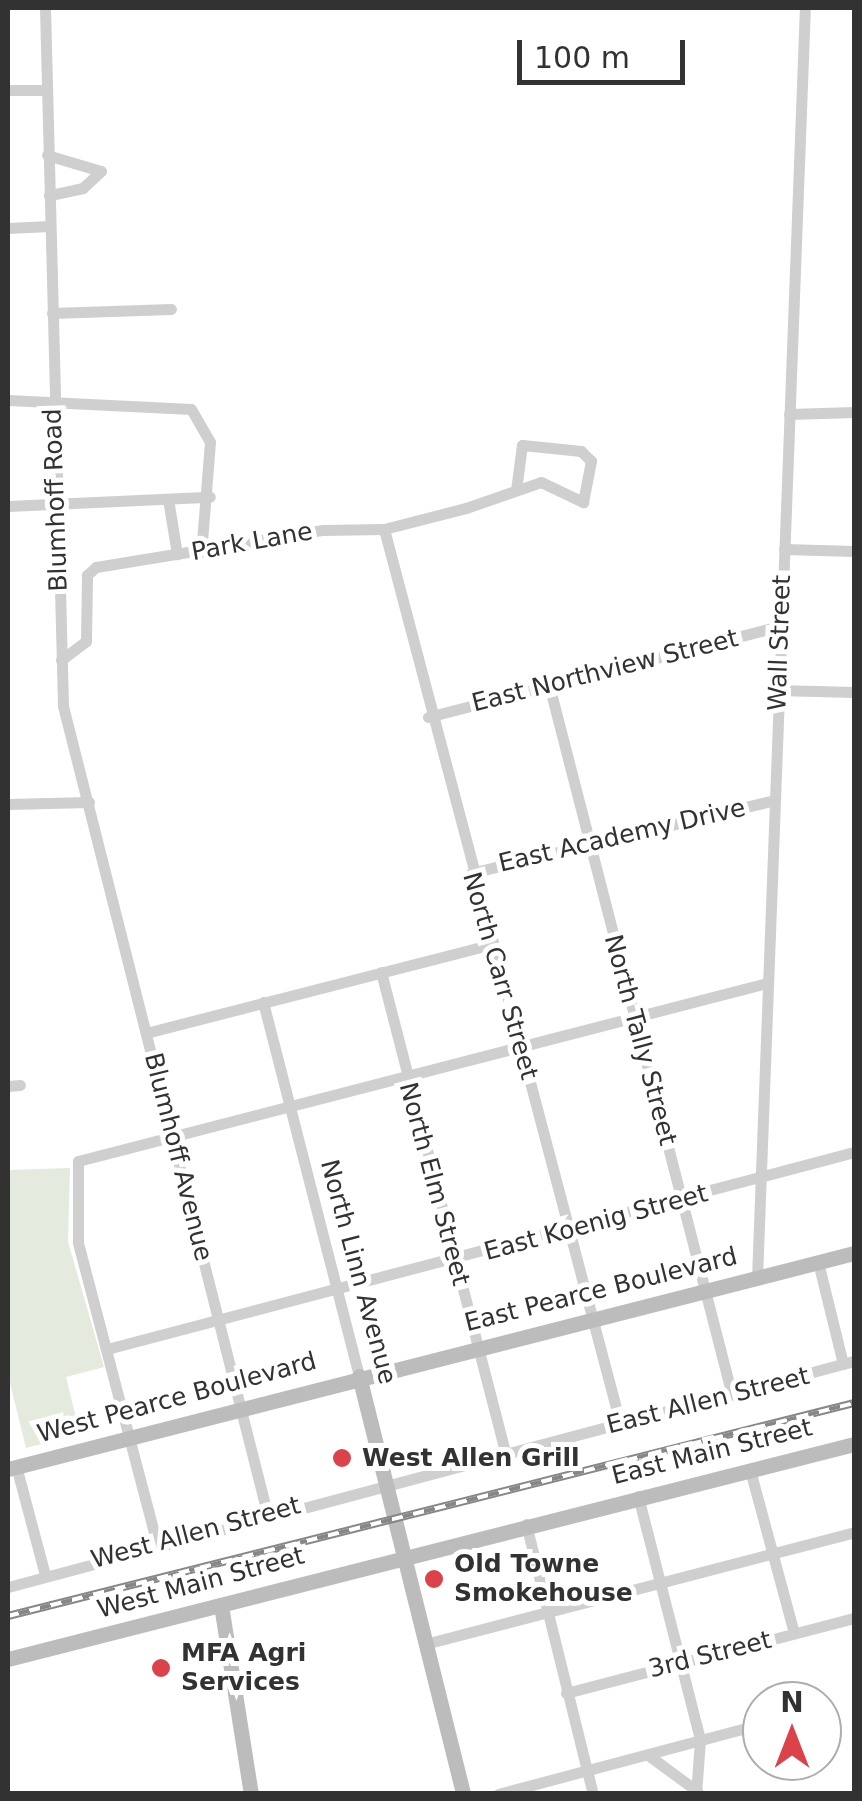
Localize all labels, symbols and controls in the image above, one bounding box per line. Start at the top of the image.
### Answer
scale bar [522,20,690,82]
text: 100 m [534,40,630,75]
street label: Blumhoff Road [38,408,74,592]
street label: Park Lane [189,517,315,567]
street label: Wall Street [763,574,797,712]
street label: East Northview Street [469,623,741,719]
street label: East Academy Drive [496,793,748,879]
street label: North Carr Street [456,869,544,1083]
street label: North Tally Street [597,931,683,1149]
street label: Blumhoff Avenue [138,1050,218,1264]
street label: North Elm Street [392,1079,476,1289]
street label: North Linn Avenue [314,1156,402,1388]
street label: East Koenig Street [481,1179,711,1267]
street label: East Pearce Boulevard [462,1242,740,1338]
street label: West Pearce Boulevard [34,1346,320,1450]
street label: East Allen Street [603,1361,813,1441]
street label: East Main Street [609,1413,815,1491]
place label: West Allen Grill [362,1443,580,1473]
marker: West Allen Grill [331,1447,353,1469]
street label: West Allen Street [88,1491,304,1575]
street label: West Main Street [94,1541,308,1625]
place label: Old Towne Smokehouse [454,1550,633,1609]
marker: Old Towne Smokehouse [423,1568,445,1590]
street label: 3rd Street [645,1625,775,1685]
place label: MFA Agri Services [181,1639,306,1698]
marker: MFA Agri Services [150,1657,172,1679]
north arrow [742,1681,842,1781]
text: N [780,1686,804,1719]

